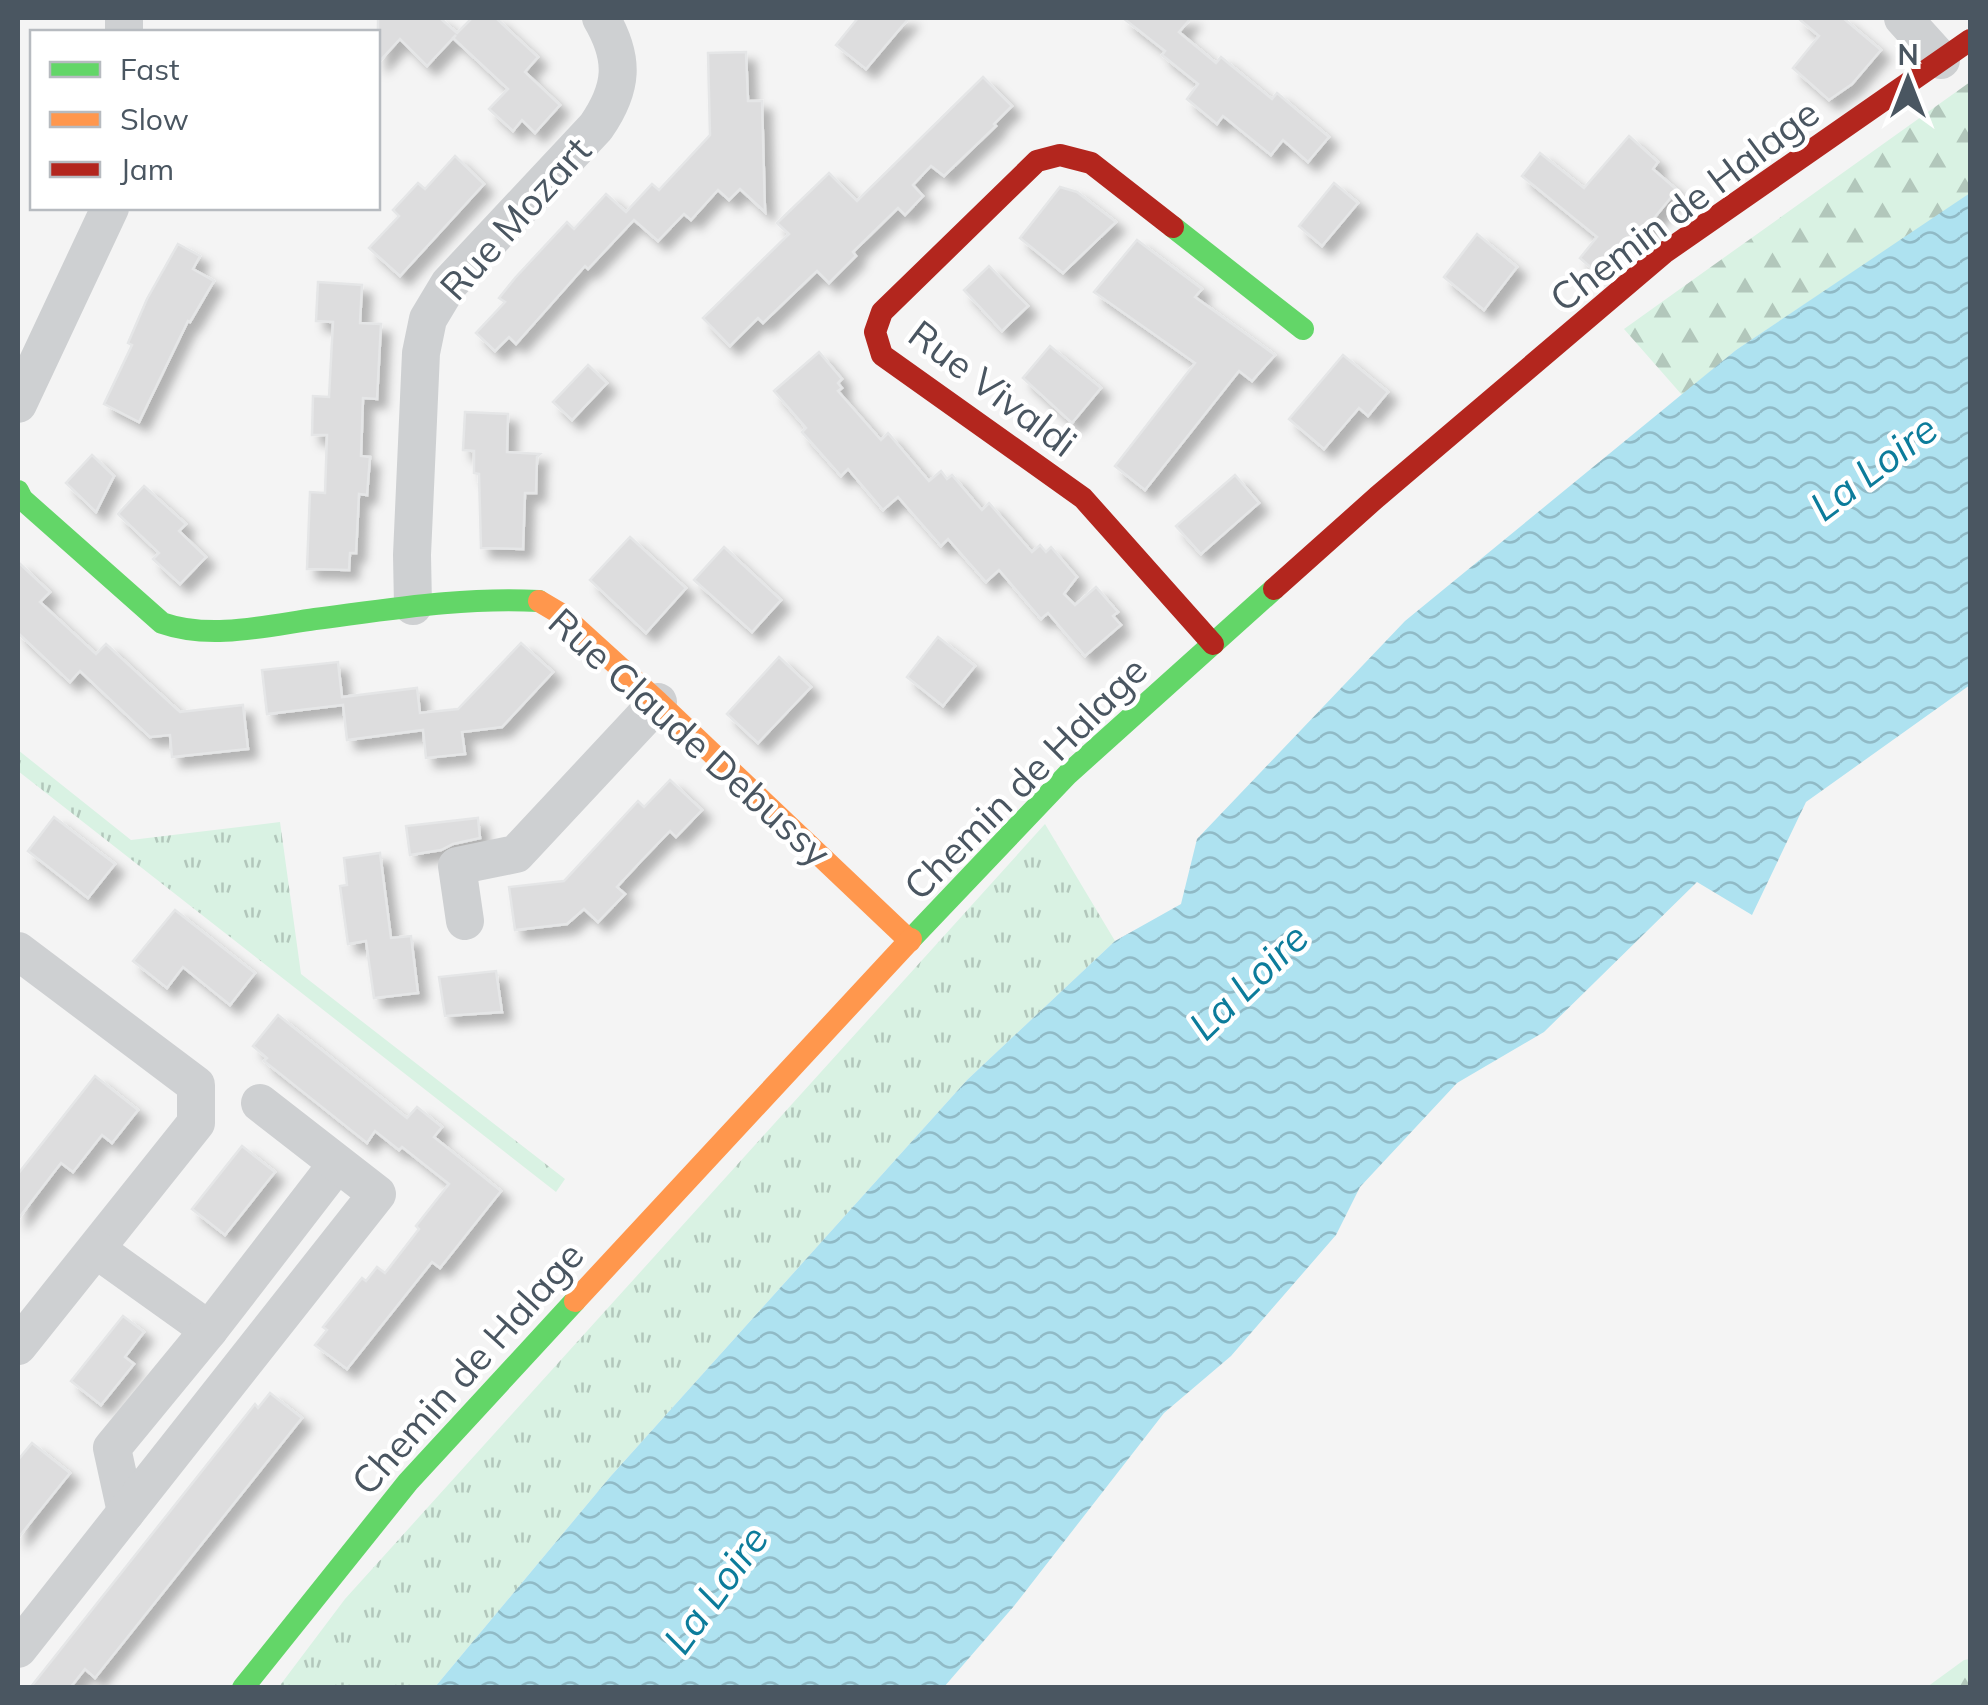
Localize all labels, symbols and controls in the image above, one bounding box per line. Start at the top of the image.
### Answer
legend [30,30,380,210]
north arrow [1858,30,1958,130]
text: N [1897,37,1919,72]
text: Fast [120,50,180,88]
street label: Chemin de Halage [1540,88,1828,322]
text: Slow [120,100,189,138]
street label: Rue Mozart [429,126,601,310]
text: Jam [120,150,174,188]
street label: Rue Vivaldi [900,309,1086,467]
water label: La Loire [1800,403,1946,531]
street label: Rue Claude Debussy [539,598,841,876]
street label: Chemin de Halage [893,646,1157,910]
water label: La Loire [1178,912,1318,1050]
street label: Chemin de Halage [341,1231,593,1505]
water label: La Loire [652,1515,778,1663]

